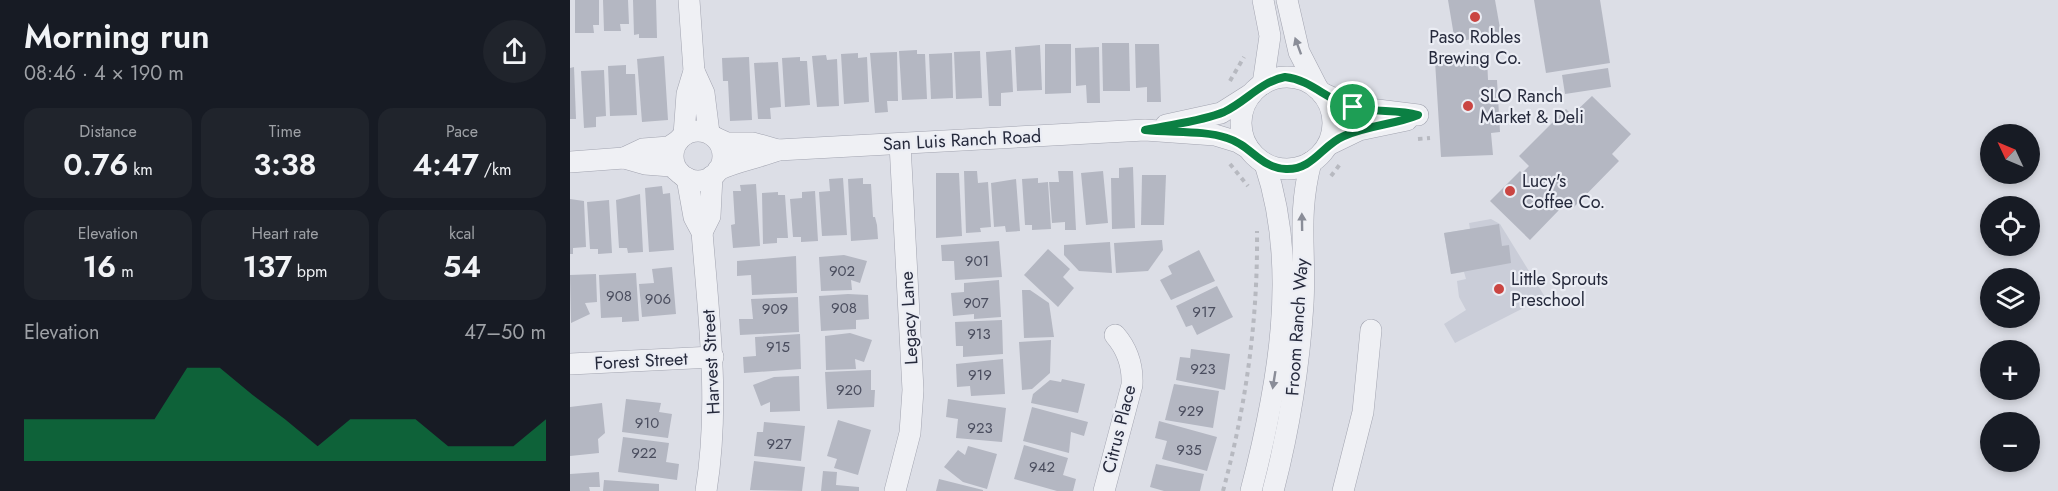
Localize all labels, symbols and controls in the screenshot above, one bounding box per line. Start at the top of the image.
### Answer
marker: Paso Robles Brewing Co. [1468,10,1482,24]
text: Morning run [24,13,210,60]
button: share [483,20,546,83]
place label: Paso Robles Brewing Co. [1428,24,1522,71]
one-way arrow [1292,37,1302,55]
text: 08:46 · 4 × 190 m [24,59,184,88]
pin [1327,81,1378,132]
place label: SLO Ranch Market & Deli [1480,83,1584,130]
icon: arrive [1336,90,1369,123]
marker: SLO Ranch Market & Deli [1461,99,1475,113]
text: Distance [79,120,137,143]
text: Time [269,120,301,143]
text: Pace [446,120,478,143]
street label: San Luis Ranch Road [882,123,1042,157]
north arrow [1980,124,2040,184]
map controls [1980,124,2040,472]
text: 0.76 [63,143,128,186]
text: 3:38 [253,143,317,186]
text: 4:47 [412,143,479,186]
text: km [128,158,153,181]
text: /km [479,158,512,181]
place label: Lucy's Coffee Co. [1522,168,1605,215]
marker: Lucy's Coffee Co. [1503,184,1517,198]
button: locate [1980,196,2040,256]
one-way arrow [1297,213,1307,232]
text: Elevation [78,222,138,245]
text: Heart rate [252,222,318,245]
text: kcal [449,222,475,245]
text: 16 [82,245,116,288]
text: 137 [242,245,292,288]
text: 54 [443,245,481,288]
house number: 901 [965,250,989,272]
street label: Froom Ranch Way [1279,257,1315,397]
text: m [116,260,134,283]
text: bpm [292,260,328,283]
house number: 902 [829,260,855,282]
place label: Little Sprouts Preschool [1511,266,1608,313]
button: layers [1980,268,2040,328]
street label: Legacy Lane [894,271,924,365]
marker: Little Sprouts Preschool [1492,282,1506,296]
house number: 908 [606,285,632,307]
house number: 906 [645,288,671,310]
house number: 907 [963,292,989,314]
house number: 908 [831,297,857,319]
house number: 909 [762,298,788,320]
house number: 917 [1192,301,1216,323]
street label: Harvest Street [695,308,727,415]
text: Elevation [24,318,99,347]
text: 47–50 m [464,318,546,347]
house number: 913 [967,323,991,345]
house number: 915 [766,336,790,358]
button: + [1980,340,2040,400]
street label: Forest Street [594,346,689,376]
house number: 923 [1190,358,1216,380]
house number: 919 [968,364,992,386]
one-way arrow [1270,370,1279,389]
house number: 920 [836,379,862,401]
street label: Citrus Place [1095,382,1143,476]
house number: 929 [1178,400,1204,422]
house number: 910 [635,412,659,434]
button: − [1980,412,2040,472]
house number: 923 [967,417,993,439]
house number: 927 [766,433,792,455]
house number: 935 [1176,439,1202,461]
house number: 922 [631,442,657,464]
house number: 942 [1029,456,1055,478]

